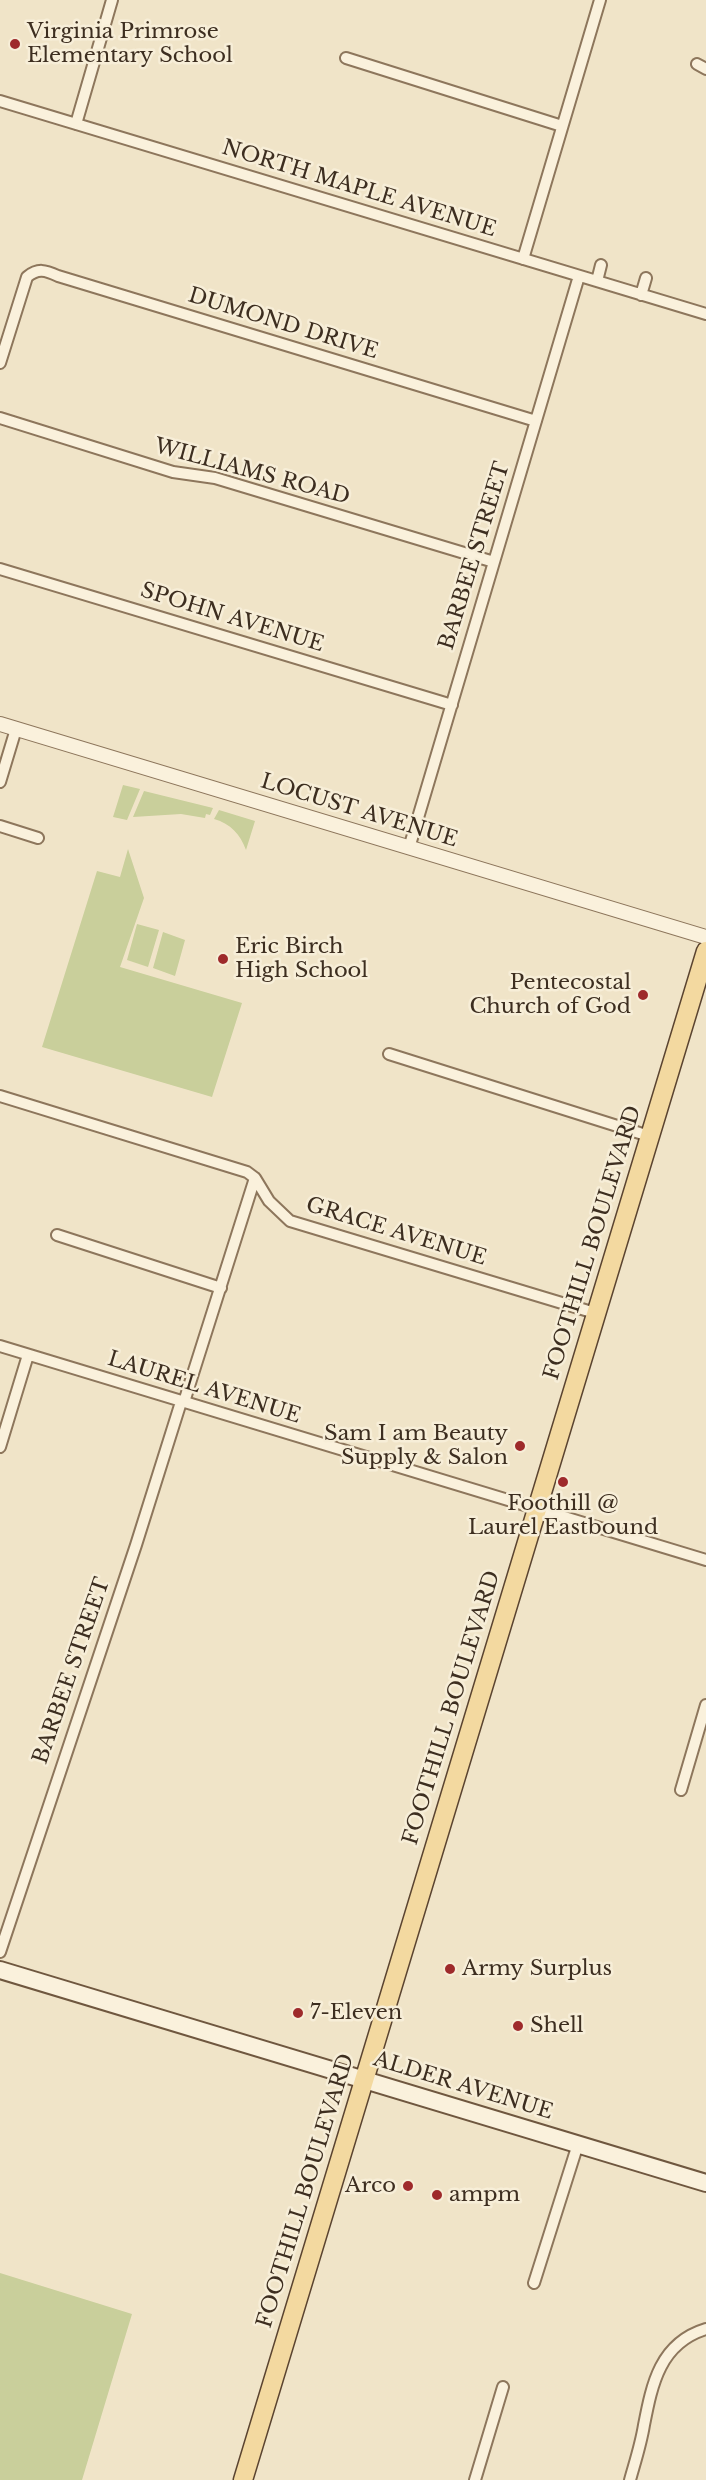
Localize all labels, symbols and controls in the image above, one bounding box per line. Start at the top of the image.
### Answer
place label: Virginia Primrose Elementary School [27,19,233,69]
marker: Virginia Primrose Elementary School [8,37,22,51]
street label: NORTH MAPLE AVENUE [219,135,499,243]
street label: DUMOND DRIVE [185,283,381,365]
street label: WILLIAMS ROAD [151,434,353,510]
street label: BARBEE STREET [434,459,516,653]
street label: SPOHN AVENUE [137,578,327,658]
street label: LOCUST AVENUE [257,769,461,853]
place label: Eric Birch High School [235,934,368,984]
marker: Eric Birch High School [216,952,230,966]
place label: Pentecostal Church of God [470,970,631,1020]
marker: Pentecostal Church of God [636,988,650,1002]
street label: FOOTHILL BOULEVARD [539,1103,647,1383]
street label: GRACE AVENUE [303,1193,489,1271]
street label: LAUREL AVENUE [104,1347,304,1429]
place label: Sam I am Beauty Supply & Salon [324,1421,508,1471]
marker: Sam I am Beauty Supply & Salon [513,1439,527,1453]
marker: Foothill @ Laurel Eastbound [556,1475,570,1489]
place label: Foothill @ Laurel Eastbound [468,1491,658,1541]
street label: FOOTHILL BOULEVARD [398,1568,506,1848]
street label: BARBEE STREET [28,1575,116,1767]
place label: Army Surplus [462,1956,612,1982]
marker: Army Surplus [443,1962,457,1976]
place label: 7-Eleven [310,2000,402,2026]
marker: 7-Eleven [291,2006,305,2020]
place label: Shell [530,2013,584,2039]
marker: Shell [511,2019,525,2033]
street label: ALDER AVENUE [370,2047,556,2125]
street label: FOOTHILL BOULEVARD [252,2051,360,2331]
place label: Arco [345,2173,396,2199]
marker: Arco [401,2179,415,2193]
place label: ampm [449,2182,520,2208]
marker: ampm [430,2188,444,2202]

